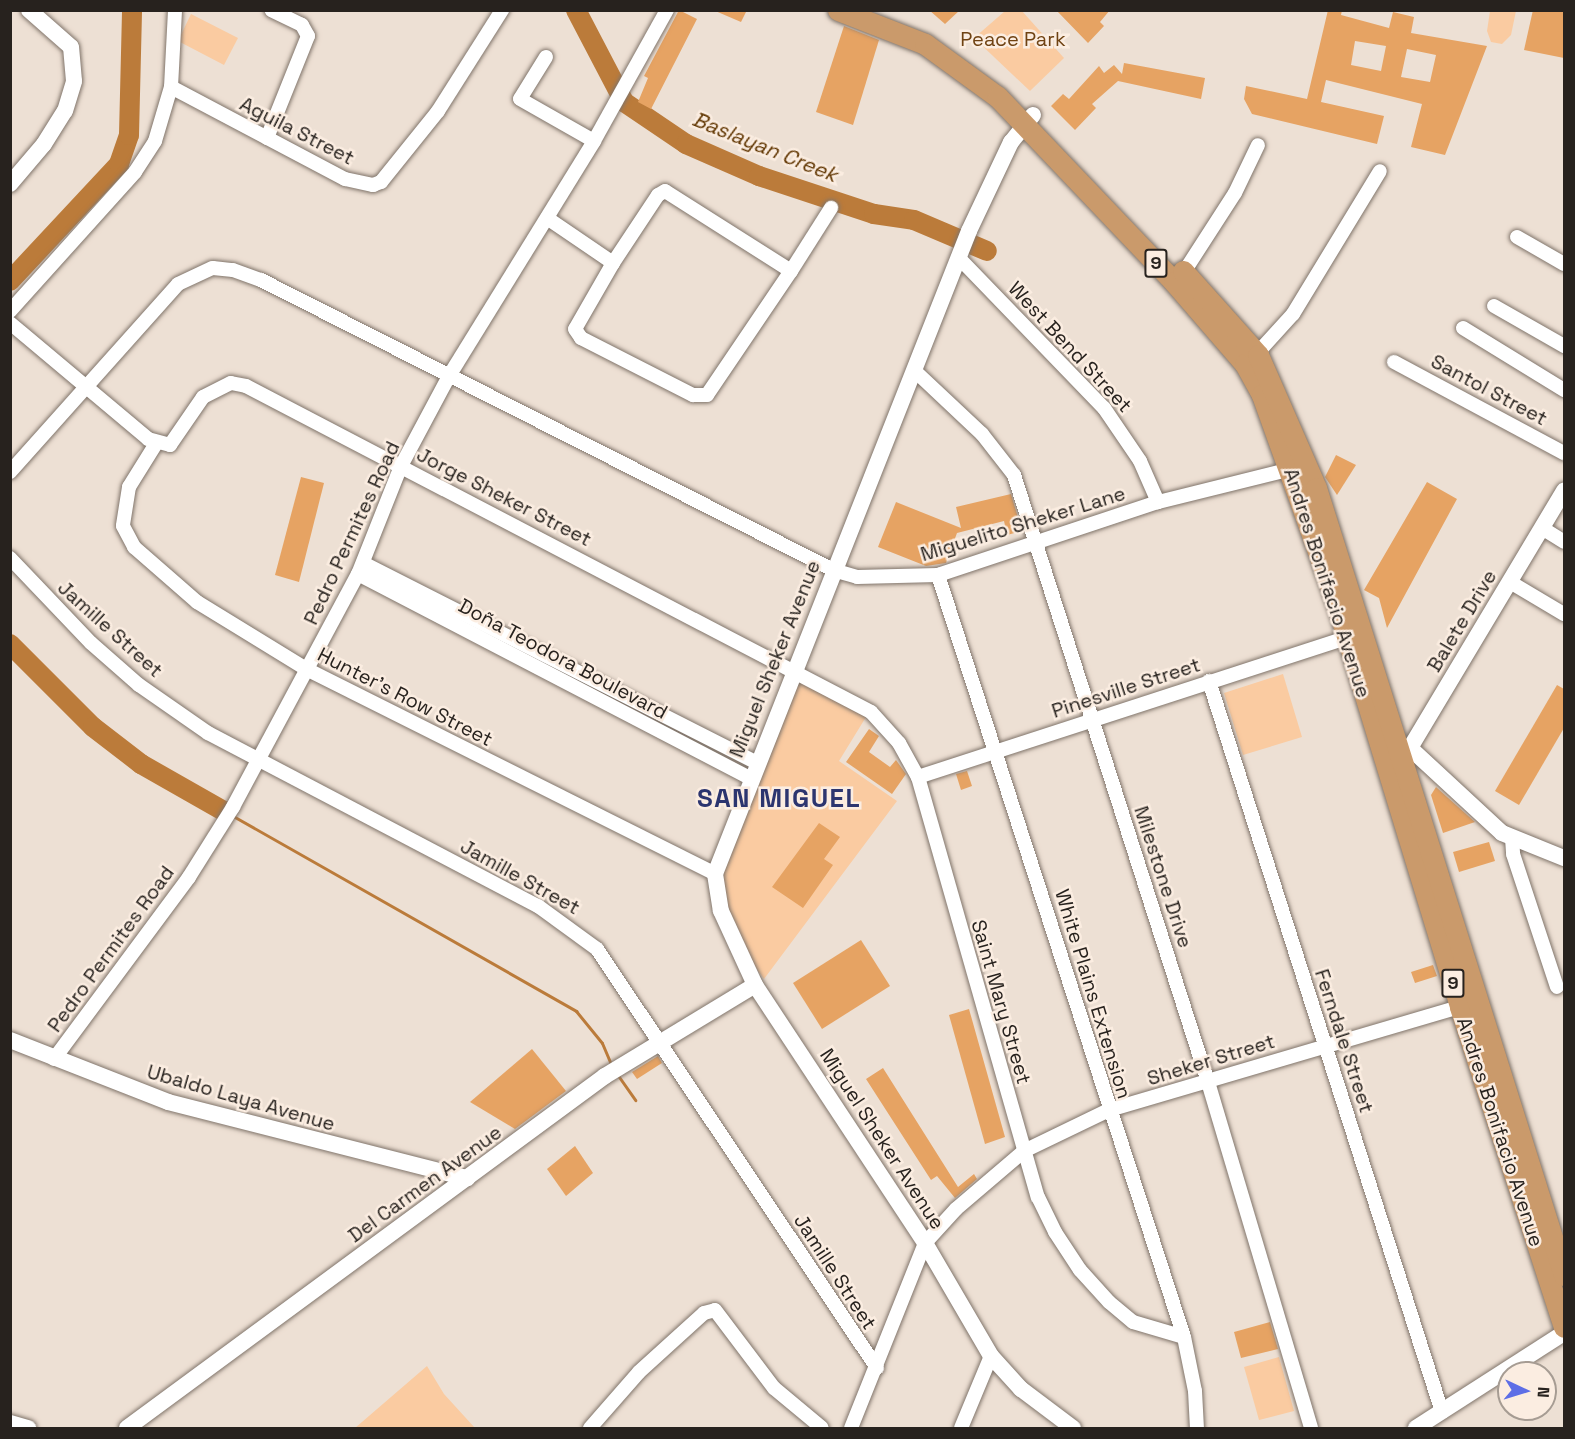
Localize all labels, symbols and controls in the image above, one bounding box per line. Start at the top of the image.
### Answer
park label: Peace Park [960,27,1066,51]
street label: Aguila Street [236,92,358,170]
water label: Baslayan Creek [689,106,841,188]
road number: 9 [1144,248,1168,278]
street label: West Bend Street [1003,277,1137,417]
street label: Santol Street [1427,349,1551,431]
street label: Pedro Permites Road [299,437,405,629]
street label: Jorge Sheker Street [413,443,595,551]
street label: Andres Bonifacio Avenue [1278,465,1376,701]
street label: Miguelito Sheker Lane [918,481,1128,567]
street label: Miguel Sheker Avenue [724,557,826,761]
street label: Balete Drive [1422,566,1502,676]
street label: Jamille Street [53,576,167,682]
street label: Doña Teodora Boulevard [454,594,672,724]
street label: Hunter's Row Street [313,642,497,752]
street label: Pinesville Street [1049,653,1203,723]
district label: SAN MIGUEL [697,783,861,815]
street label: Milestone Drive [1129,803,1197,951]
street label: Jamille Street [456,834,584,920]
street label: Pedro Permites Road [43,861,179,1037]
street label: White Plains Extension [1050,886,1136,1102]
street label: Saint Mary Street [966,917,1036,1087]
street label: Ferndale Street [1309,966,1379,1116]
road number: 9 [1441,968,1465,998]
street label: Andres Bonifacio Avenue [1451,1014,1549,1250]
street label: Sheker Street [1144,1029,1278,1091]
street label: Miguel Sheker Avenue [815,1044,949,1234]
street label: Ubaldo Laya Avenue [144,1060,338,1136]
street label: Del Carmen Avenue [343,1120,507,1248]
street label: Jamille Street [789,1210,881,1334]
north arrow [1497,1361,1557,1421]
text: N [1533,1386,1554,1398]

